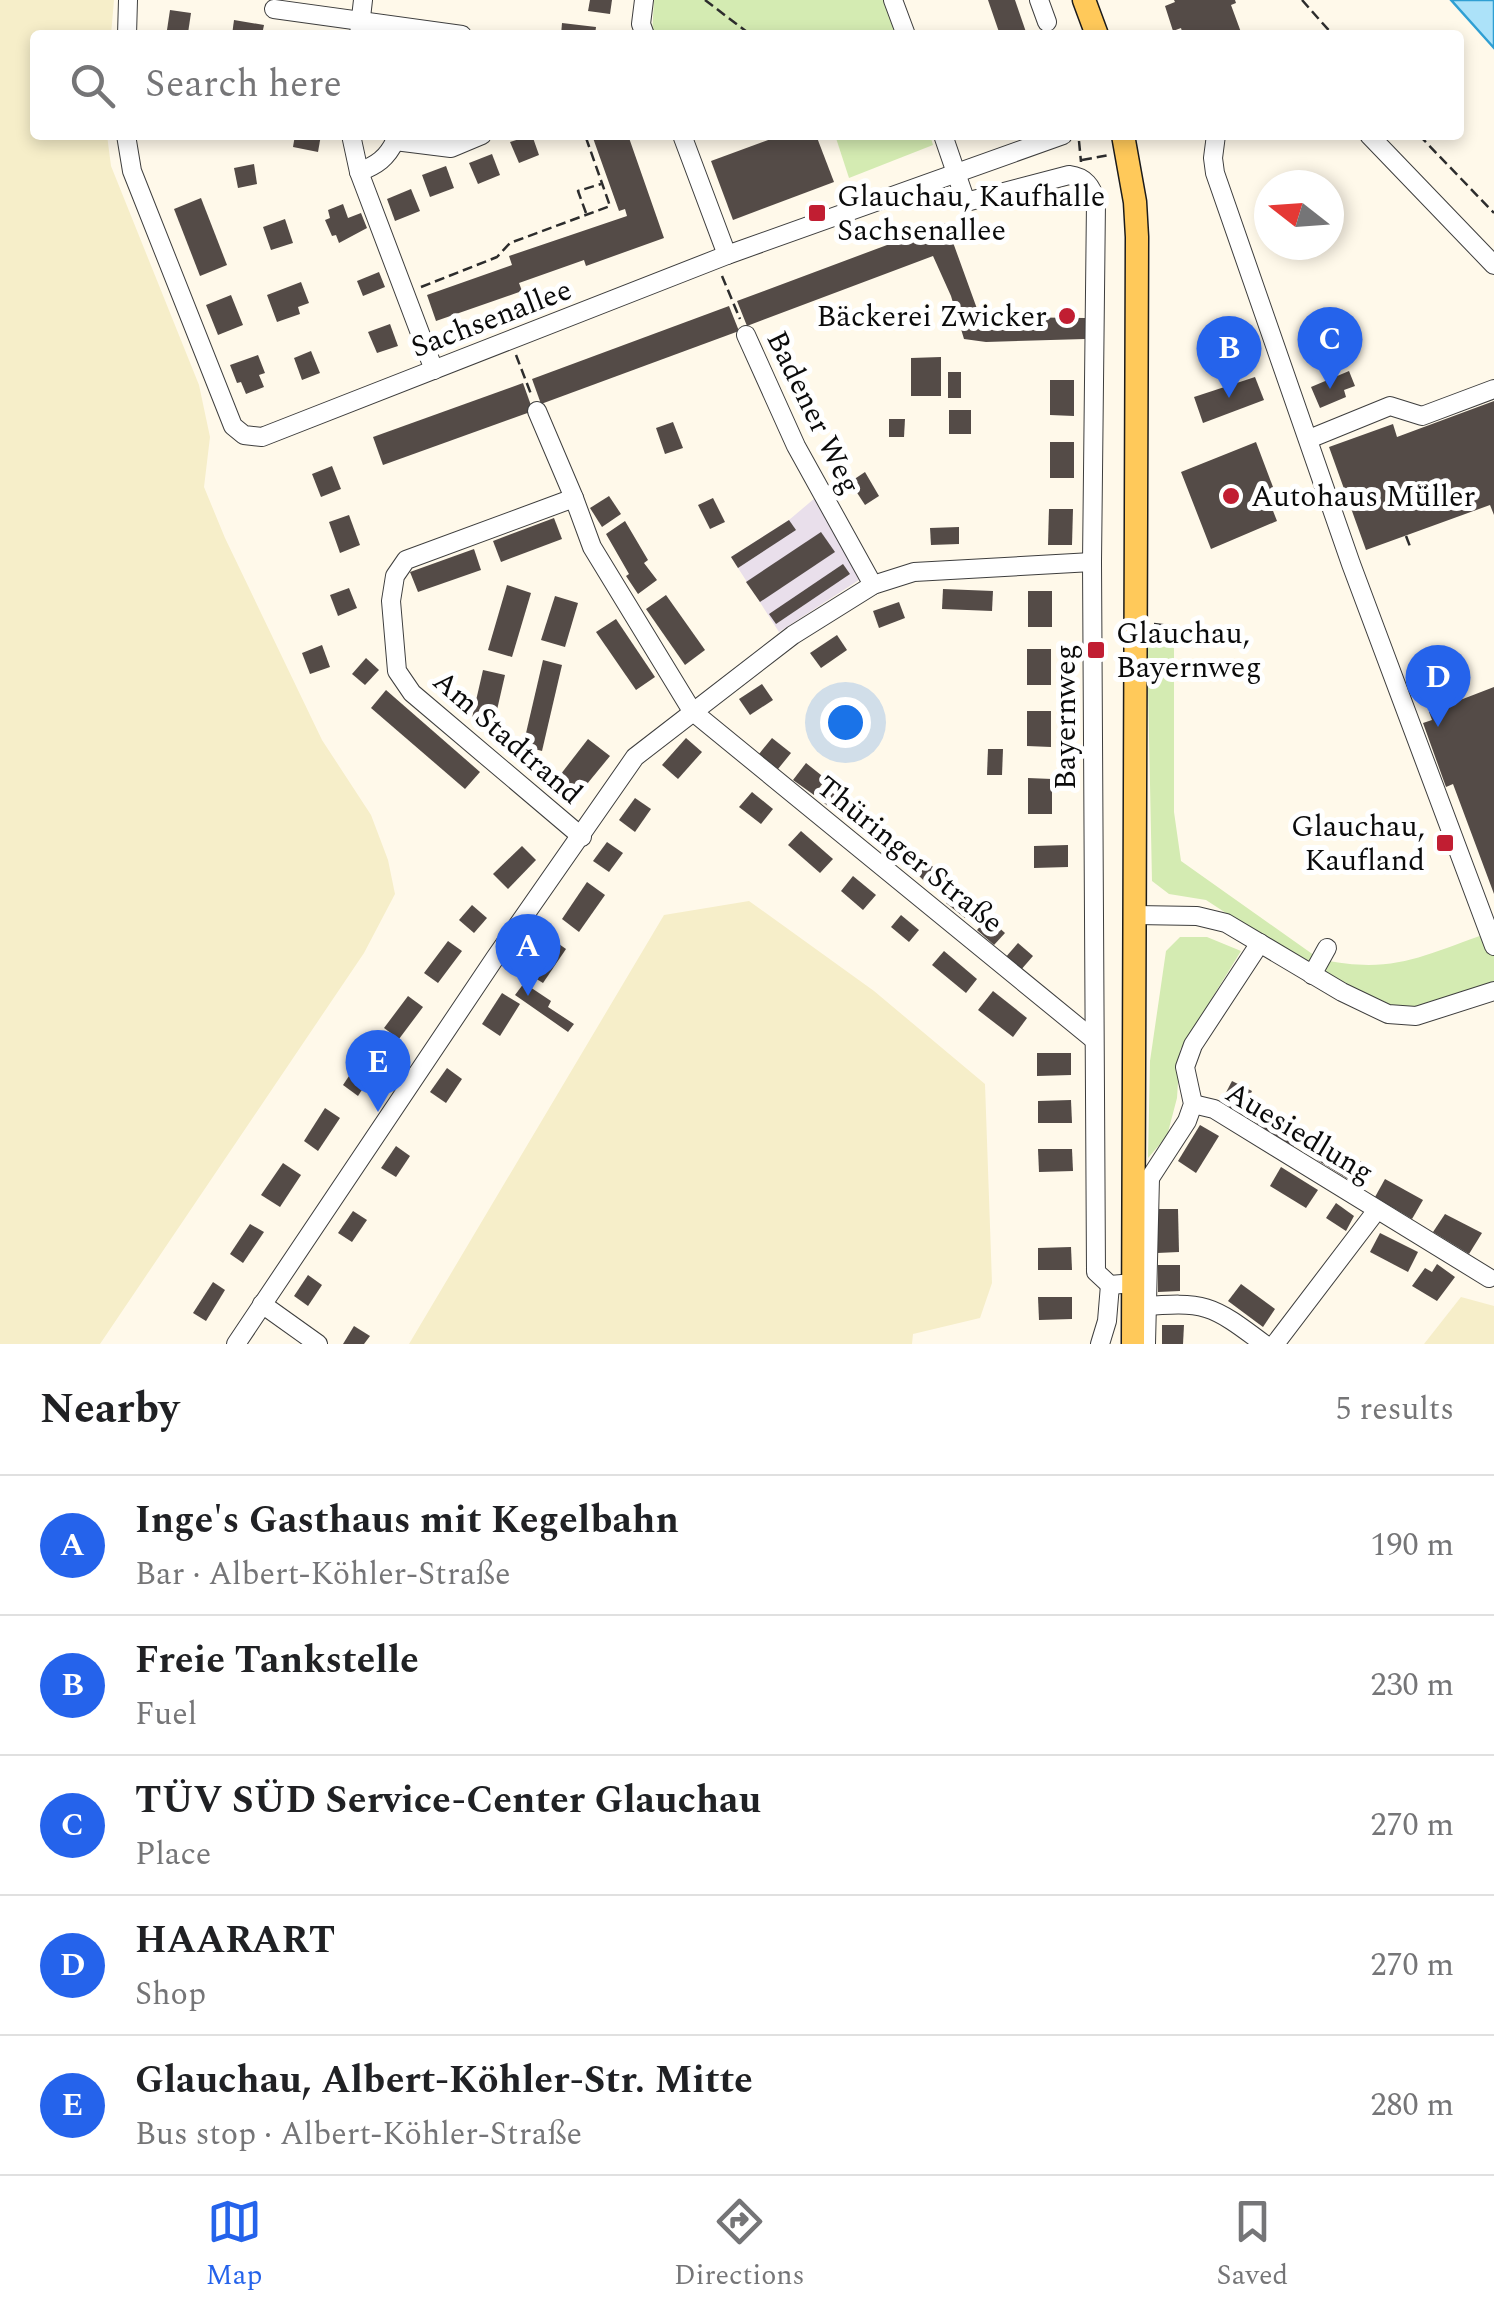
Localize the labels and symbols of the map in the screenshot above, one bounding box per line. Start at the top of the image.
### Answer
north arrow [1254,170,1344,260]
place label: Glauchau, Kaufhalle Sachsenallee [837,174,1105,254]
marker: Glauchau, Kaufhalle Sachsenallee [806,202,828,224]
street label: Sachsenallee [404,267,579,371]
place label: Bäckerei Zwicker [817,294,1047,340]
marker: Bäckerei Zwicker [1056,305,1078,327]
pin: C [1298,306,1362,389]
pin: B [1196,316,1262,398]
street label: Badener Weg [754,323,873,502]
place label: Autohaus Müller [1251,474,1476,520]
marker: Autohaus Müller [1220,485,1242,507]
place label: Glauchau, Bayernweg [1116,611,1262,691]
marker: Glauchau, Bayernweg [1085,639,1107,661]
street label: Bayernweg [1043,644,1089,790]
pin: D [1406,644,1470,727]
street label: Am Stadtrand [422,659,593,816]
your location [820,697,871,748]
street label: Thüringer Straße [806,765,1013,945]
place label: Glauchau, Kaufland [1291,804,1425,884]
marker: Glauchau, Kaufland [1434,832,1456,854]
pin: A [496,914,560,996]
pin: E [346,1030,410,1112]
street label: Auesiedlung [1216,1070,1383,1195]

